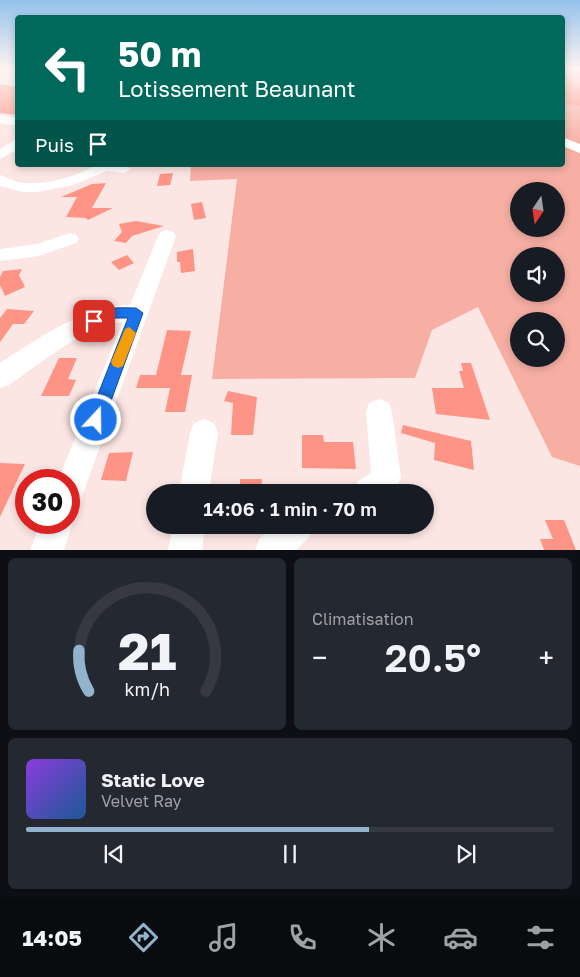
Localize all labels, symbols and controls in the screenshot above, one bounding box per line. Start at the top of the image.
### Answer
text: 50 m [118,33,201,75]
icon: left [35,35,100,100]
text: Lotissement Beaunant [118,75,355,102]
icon: arrive [84,130,112,158]
text: Puis [35,133,74,156]
north arrow [510,182,565,238]
map controls [510,182,565,367]
button: sound [510,247,565,302]
pin [73,300,115,342]
icon: arrive [80,307,108,335]
button: search [510,312,565,367]
position arrow [69,393,121,445]
speed limit sign: 30 [15,469,80,534]
text: 14:06 · 1 min · 70 m [203,497,377,520]
text: Climatisation [312,609,414,629]
text: 21 [118,619,176,681]
text: 20.5° [385,635,481,680]
text: − [312,641,327,674]
text: + [539,641,554,674]
text: km/h [124,678,170,700]
text: Static Love [101,768,205,791]
text: Velvet Ray [101,791,182,811]
icon: previous [100,840,128,868]
icon: pause [276,840,304,868]
icon: next [452,840,480,868]
icon: directions [126,920,161,955]
icon: music [206,920,241,955]
icon: phone [285,920,320,955]
icon: climate [364,920,399,955]
icon: car [443,920,478,955]
icon: filters [523,920,558,955]
text: 14:05 [22,924,82,951]

